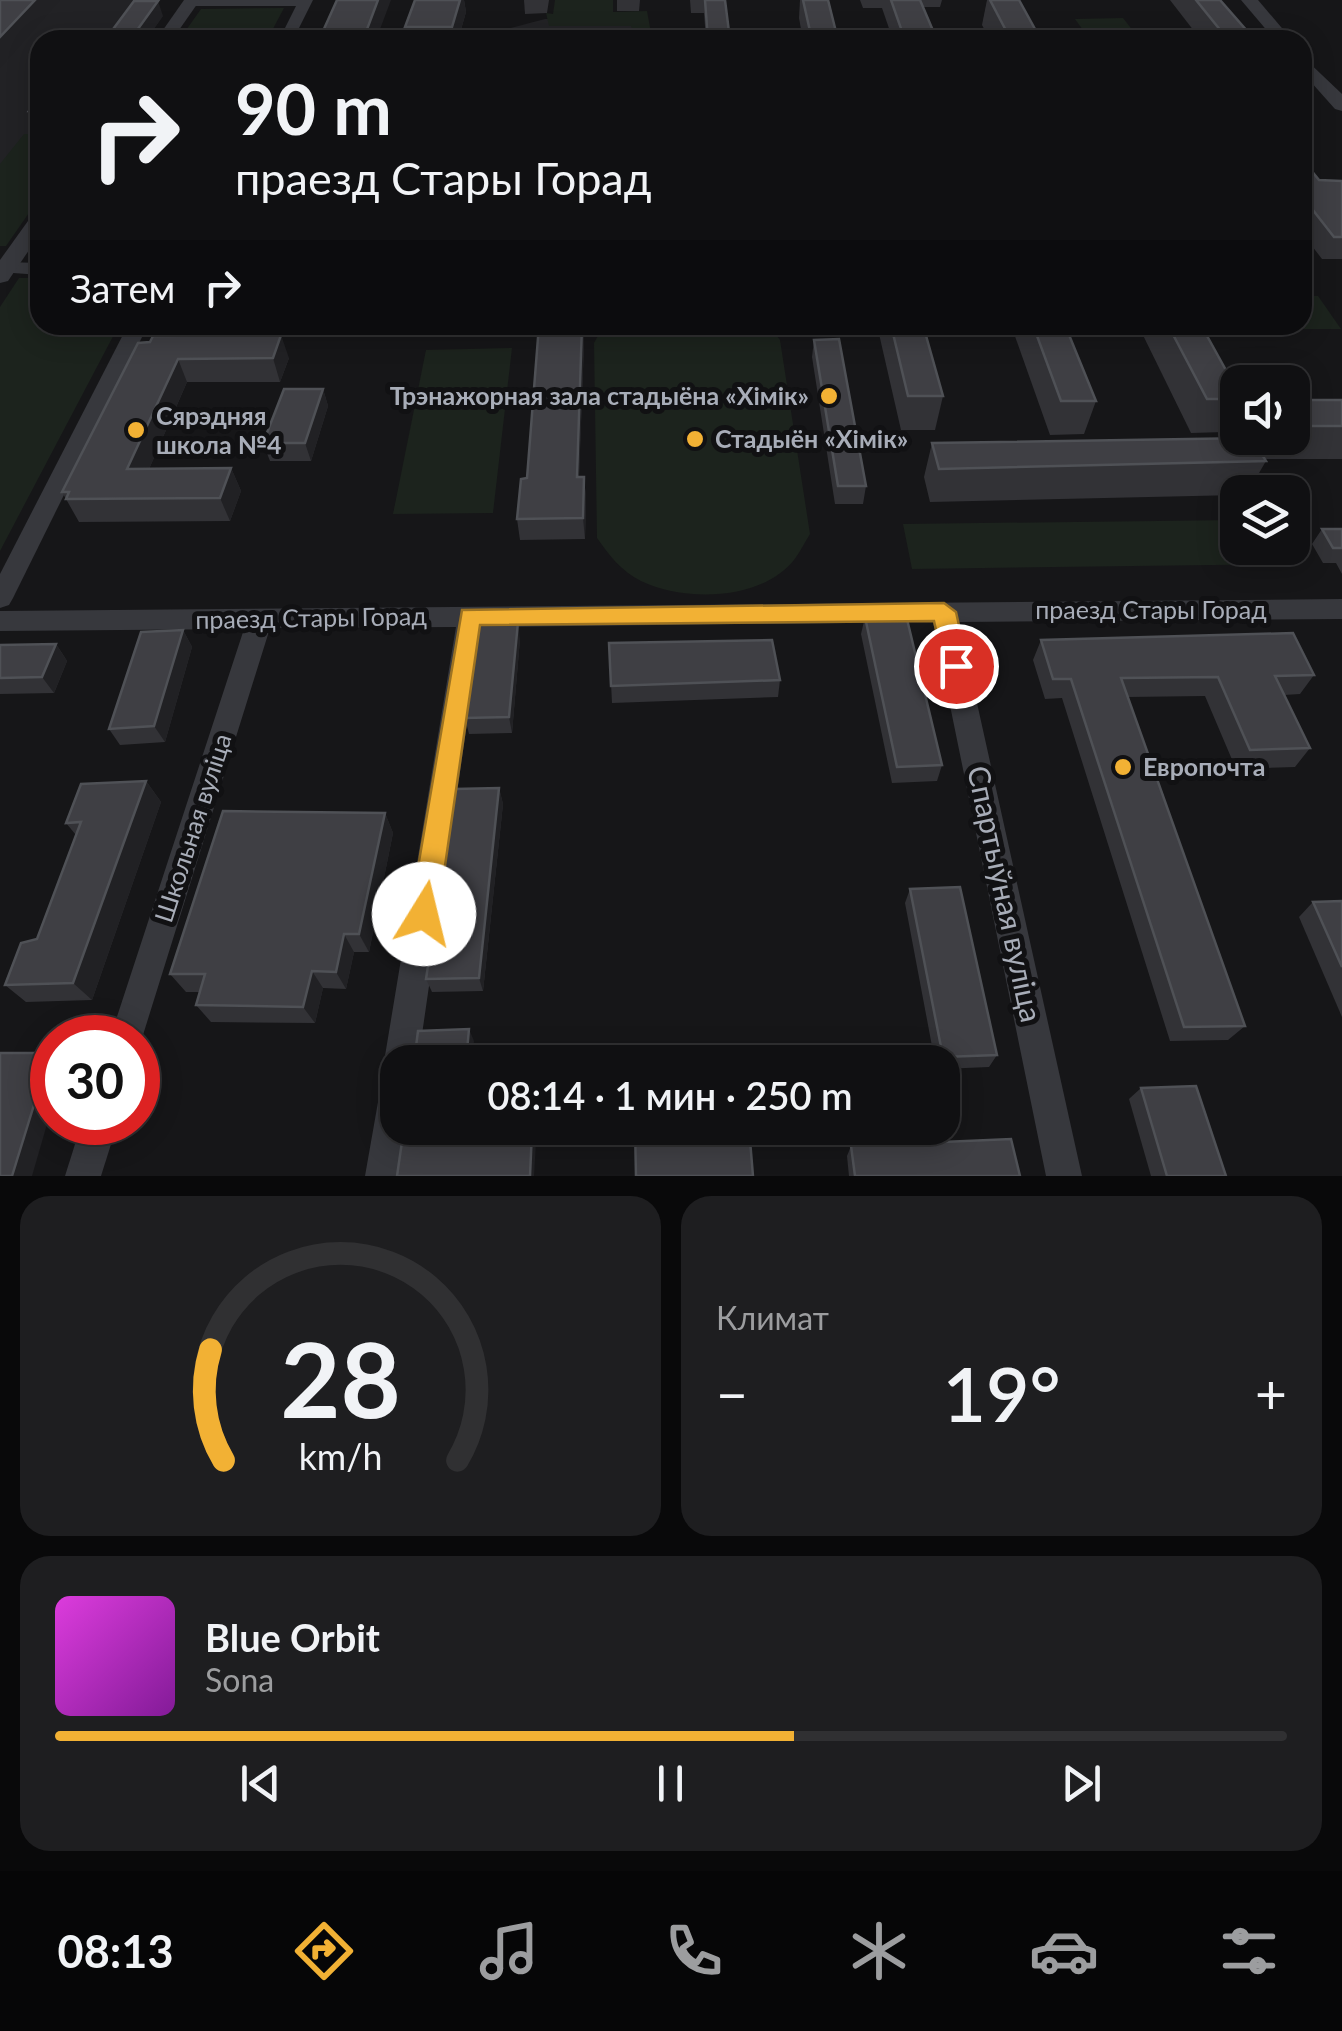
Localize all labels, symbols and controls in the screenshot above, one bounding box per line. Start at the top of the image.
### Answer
text: 90 m [235,66,392,150]
icon: right [70,70,200,200]
text: праезд Стары Горад [235,151,652,205]
icon: right [195,260,250,315]
text: Затем [70,265,175,311]
map controls [1220,365,1310,565]
button: sound [1220,365,1310,455]
place label: Трэнажорная зала стадыёна «Хімік» [390,380,809,410]
marker: Трэнажорная зала стадыёна «Хімік» [818,385,840,407]
place label: Сярэдняя школа №4 [156,400,282,459]
marker: Сярэдняя школа №4 [125,419,147,441]
place label: Стадыён «Хімік» [715,423,908,453]
marker: Стадыён «Хімік» [684,428,706,450]
button: layers [1220,475,1310,565]
street label: праезд Стары Горад [1035,594,1267,624]
street label: праезд Стары Горад [195,600,427,634]
pin [914,624,999,709]
icon: arrive [929,639,984,694]
street label: Школьная вуліца [147,729,237,926]
place label: Европочта [1143,751,1265,781]
marker: Европочта [1112,756,1134,778]
street label: Спартыўная вуліца [961,762,1051,1025]
position arrow [372,862,476,966]
speed limit sign: 30 [30,1015,160,1145]
text: 08:14 · 1 мин · 250 m [487,1072,853,1118]
text: Климат [716,1298,829,1337]
text: 28 [280,1315,401,1440]
text: 19° [942,1348,1061,1438]
text: − [716,1360,748,1426]
text: + [1255,1360,1287,1426]
text: km/h [299,1435,382,1478]
text: Blue Orbit [205,1614,380,1660]
text: Sona [205,1660,274,1699]
icon: previous [233,1756,288,1811]
icon: pause [643,1756,698,1811]
icon: next [1054,1756,1109,1811]
icon: directions [289,1916,359,1986]
icon: music [474,1916,544,1986]
icon: phone [659,1916,729,1986]
icon: climate [844,1916,914,1986]
icon: car [1029,1916,1099,1986]
icon: filters [1214,1916,1284,1986]
text: 08:13 [58,1924,174,1978]

